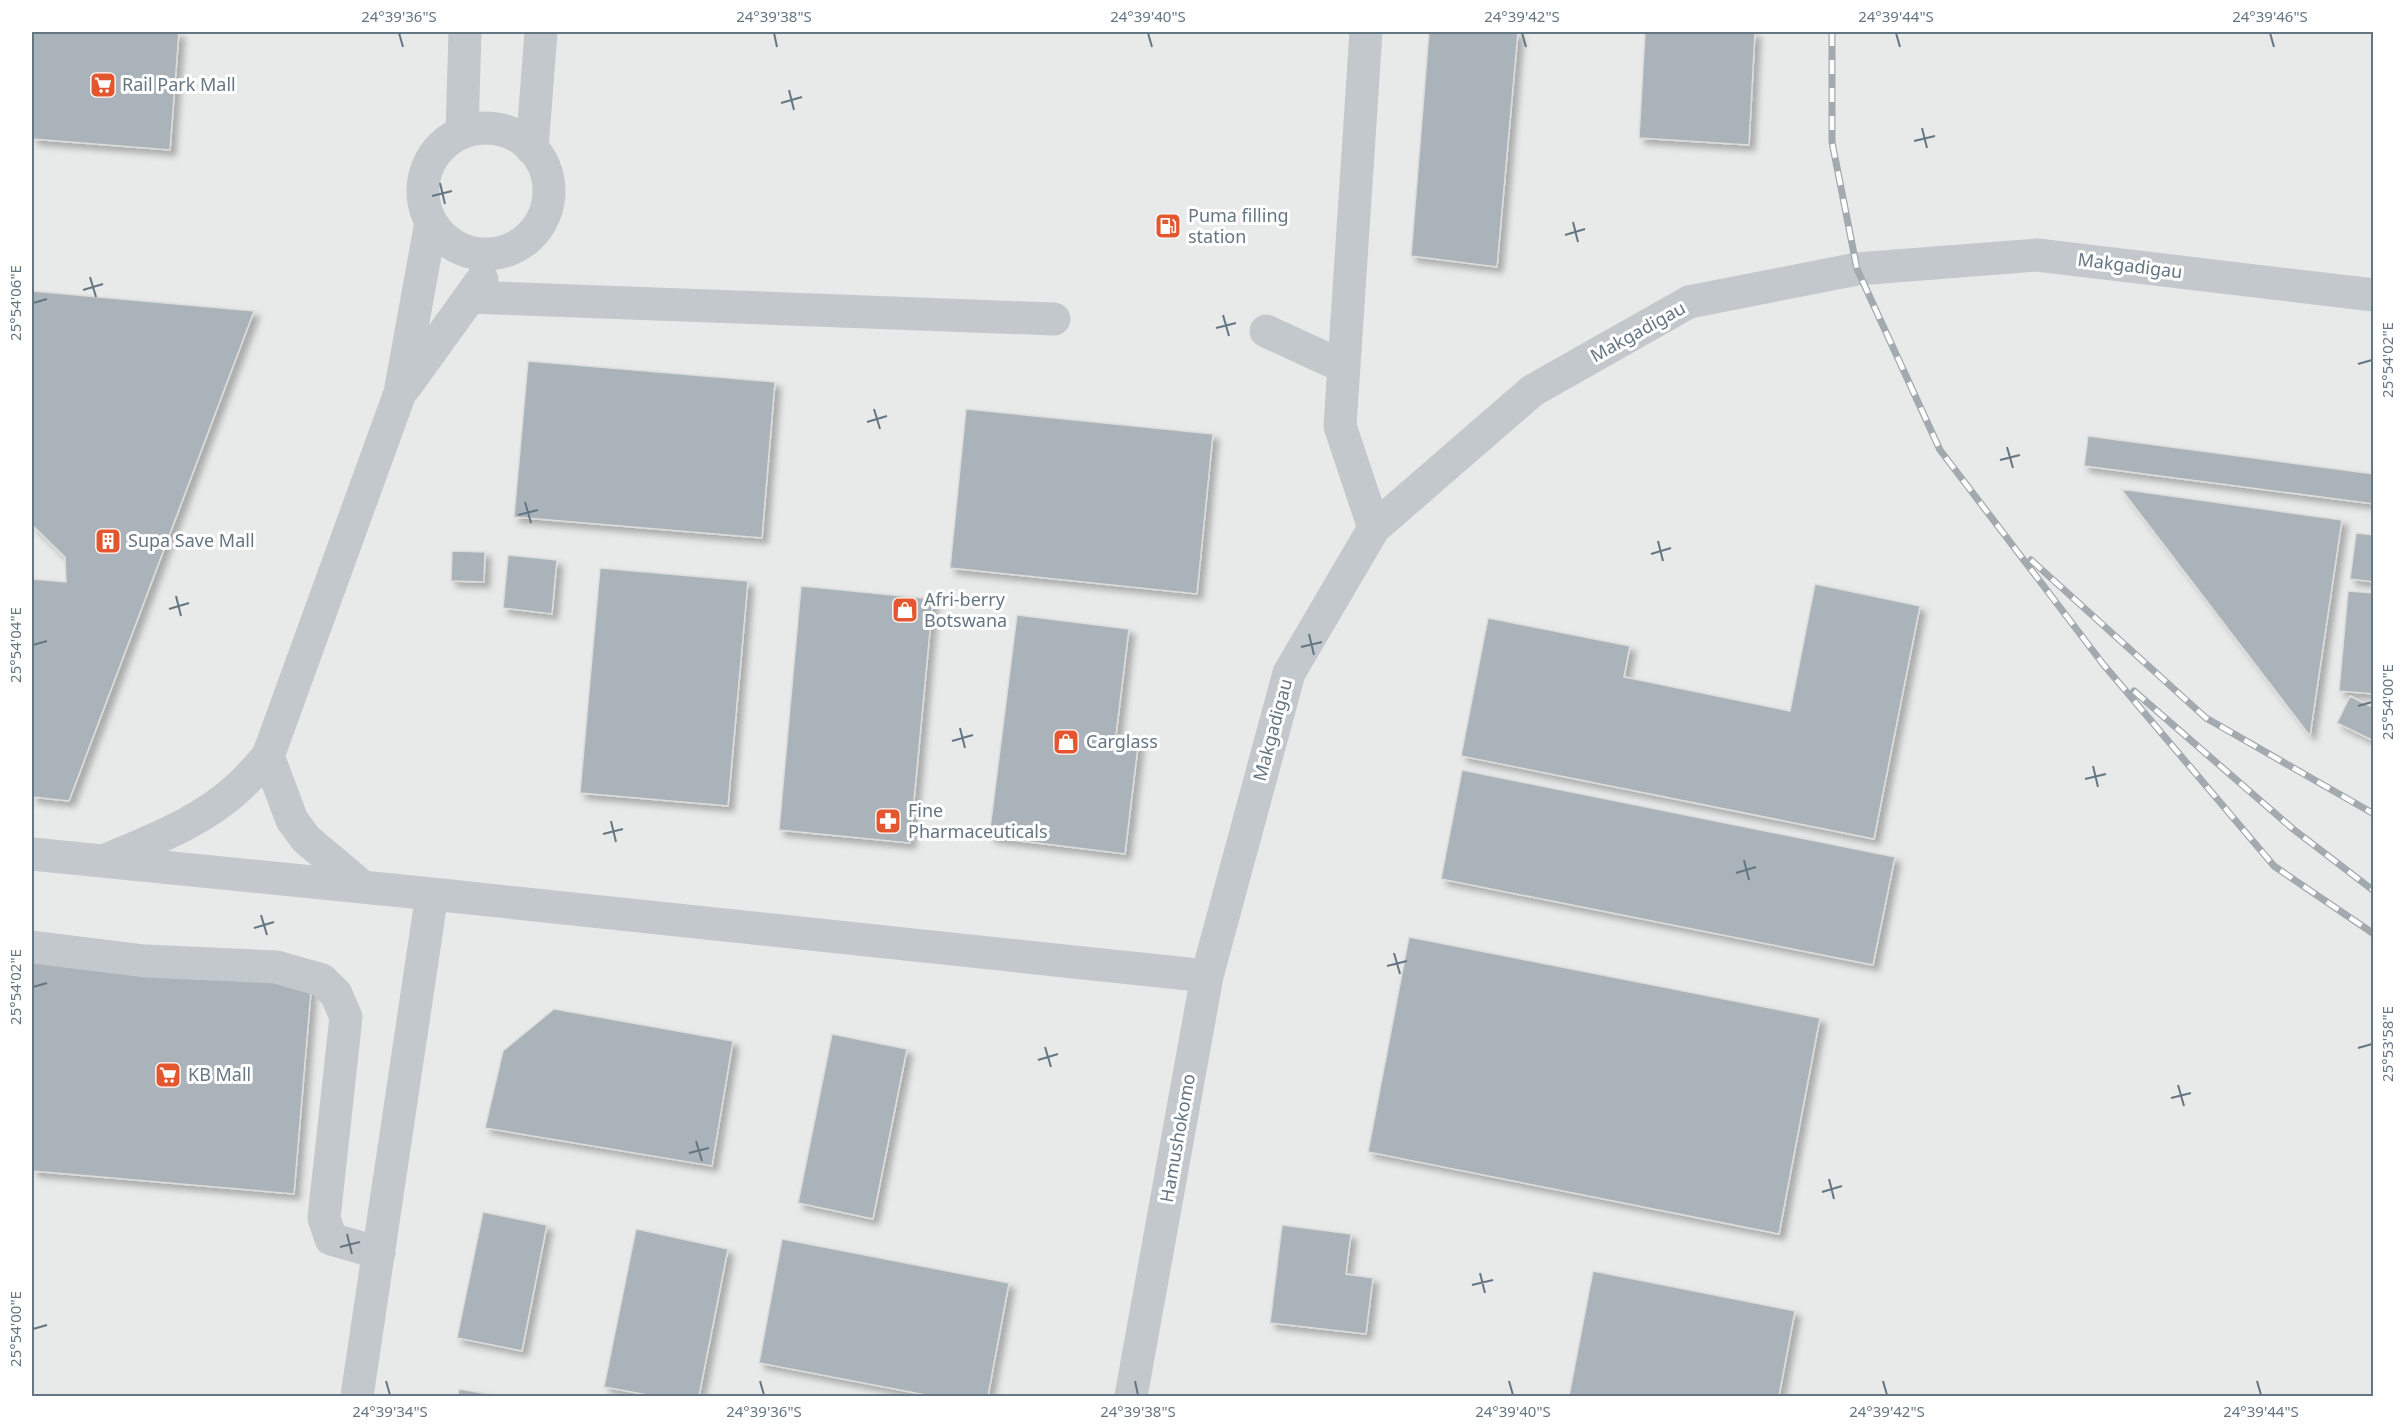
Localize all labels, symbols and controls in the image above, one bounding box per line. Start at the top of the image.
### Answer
text: 24°39'36"S [361,6,437,26]
text: 24°39'38"S [736,6,812,26]
text: 24°39'40"S [1110,6,1186,26]
text: 24°39'42"S [1484,6,1560,26]
text: 24°39'44"S [1858,6,1934,26]
text: 24°39'46"S [2232,6,2308,26]
supermarket icon: Rail Park Mall [88,70,118,100]
place label: Rail Park Mall [122,72,236,96]
place label: Puma filling station [1188,203,1289,248]
fuel station icon: Puma filling station [1153,211,1183,241]
street label: Makgadigau [2076,247,2184,283]
text: 25°54'06"E [5,265,25,341]
street label: Makgadigau [1586,295,1689,367]
text: 25°54'02"E [2377,322,2397,398]
building icon: Supa Save Mall [93,526,123,556]
place label: Supa Save Mall [128,528,255,552]
place label: Afri-berry Botswana [924,587,1007,632]
shop icon: Afri-berry Botswana [890,595,920,625]
text: 25°54'04"E [5,607,25,683]
text: 25°54'00"E [2377,664,2397,740]
street label: Makgadigau [1247,676,1297,784]
shop icon: Carglass [1051,727,1081,757]
place label: Carglass [1086,729,1158,753]
place label: Fine Pharmaceuticals [908,798,1048,843]
pharmacy icon: Fine Pharmaceuticals [873,806,903,836]
text: 25°54'02"E [5,949,25,1025]
text: 25°53'58"E [2377,1006,2397,1082]
supermarket icon: KB Mall [153,1060,183,1090]
place label: KB Mall [188,1062,251,1086]
street label: Hamushokomo [1154,1072,1200,1204]
text: 25°54'00"E [5,1291,25,1367]
text: 24°39'34"S [352,1401,428,1421]
text: 24°39'36"S [726,1401,802,1421]
text: 24°39'38"S [1100,1401,1176,1421]
text: 24°39'40"S [1475,1401,1551,1421]
text: 24°39'42"S [1849,1401,1925,1421]
text: 24°39'44"S [2223,1401,2299,1421]

